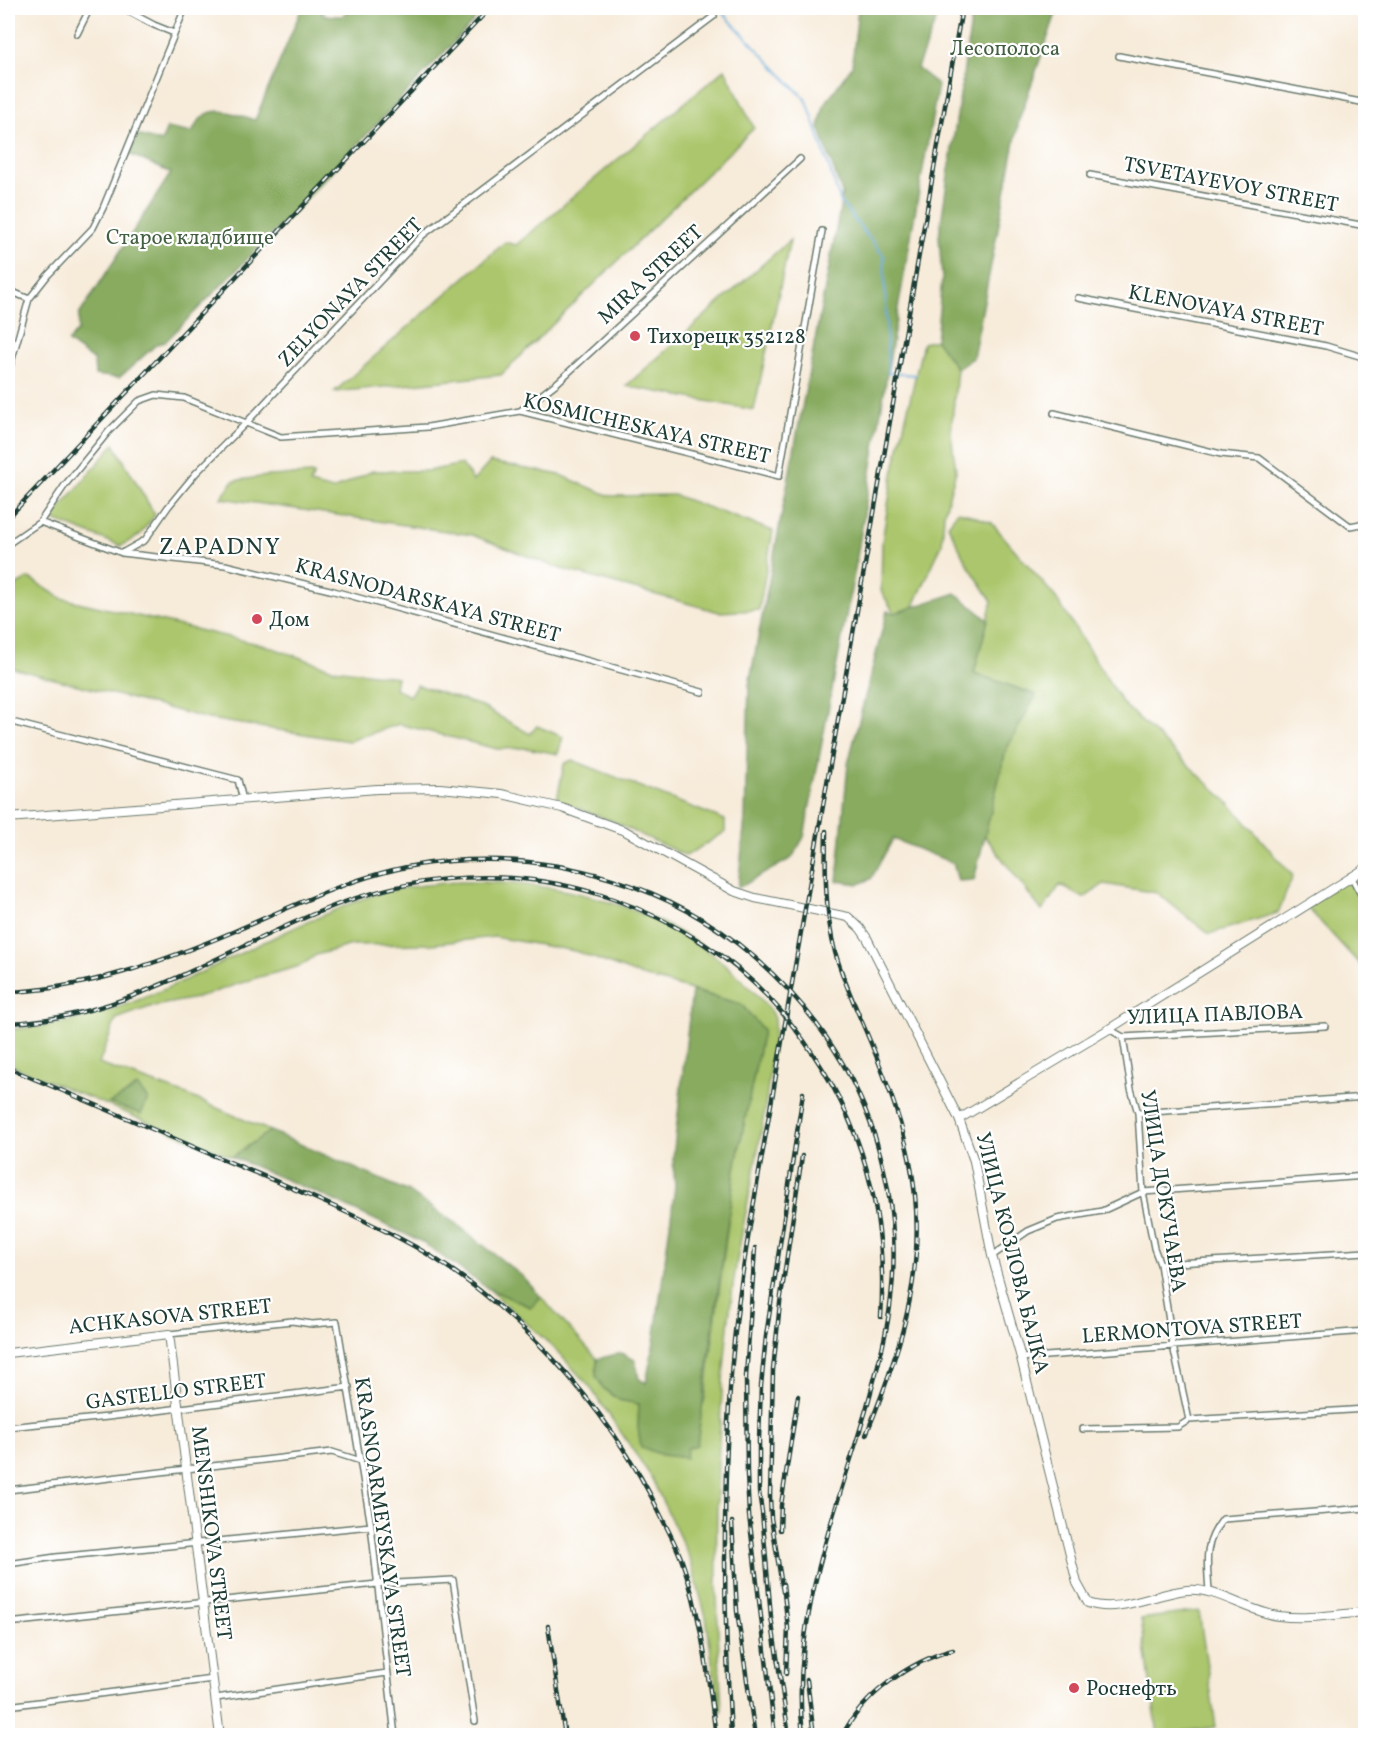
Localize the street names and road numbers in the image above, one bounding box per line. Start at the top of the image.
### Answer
street label: TSVETAYEVOY STREET [1121,150,1341,221]
street label: ZELYONAYA STREET [272,212,430,374]
street label: MIRA STREET [592,219,710,331]
street label: KLENOVAYA STREET [1125,278,1326,345]
street label: KOSMICHESKAYA STREET [520,387,773,472]
street label: KRASNODARSKAYA STREET [292,552,564,651]
street label: УЛИЦА ПАВЛОВА [1126,998,1304,1033]
street label: УЛИЦА ДОКУЧАЕВА [1132,1088,1193,1295]
street label: УЛИЦА КОЗЛОВА БАЛКА [967,1129,1056,1378]
street label: ACHKASOVA STREET [67,1292,273,1343]
street label: LERMONTOVA STREET [1081,1307,1303,1352]
street label: GASTELLO STREET [84,1367,268,1418]
street label: KRASNOARMEYSKAYA STREET [346,1375,417,1679]
street label: MENSHIKOVA STREET [183,1424,238,1642]

